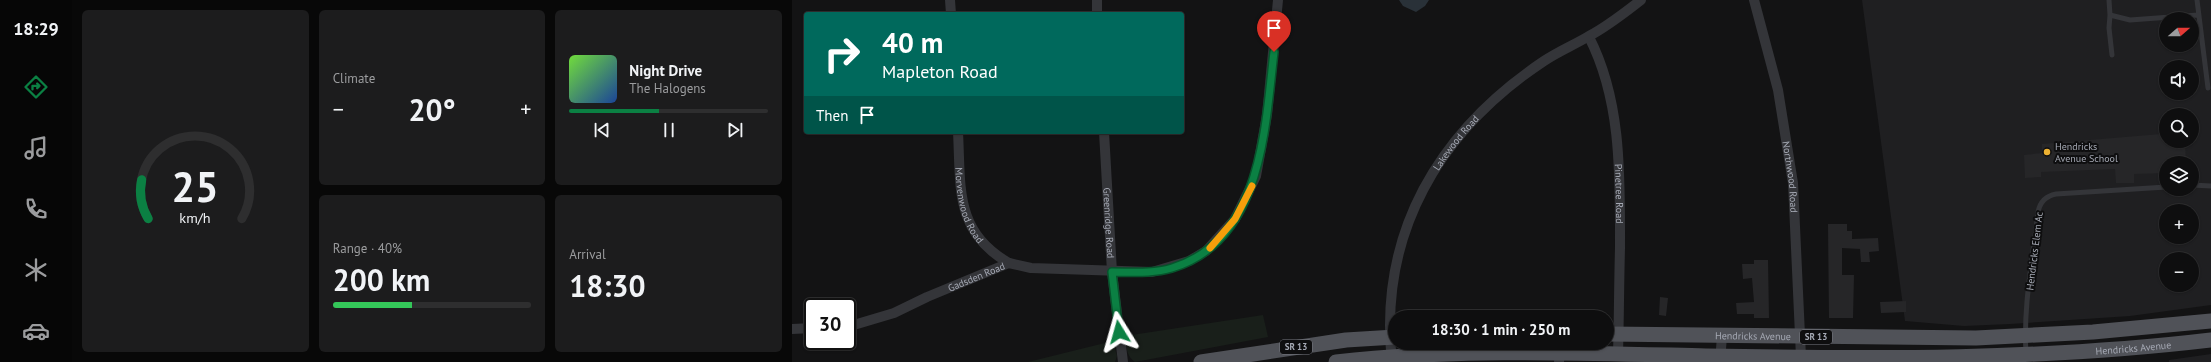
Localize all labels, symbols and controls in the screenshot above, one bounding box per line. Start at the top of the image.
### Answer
pin [1257,11,1291,52]
north arrow [2159,12,2199,52]
map controls [2159,12,2199,292]
text: 18:29 [13,17,59,40]
icon: arrive [1263,17,1285,39]
text: 40 m [882,24,943,61]
icon: right [816,28,868,80]
text: Mapleton Road [882,60,998,83]
button: sound [2159,60,2199,100]
text: Night Drive [629,61,702,80]
text: Climate [333,70,375,87]
icon: directions [22,73,50,101]
text: The Halogens [629,80,706,97]
text: 20° [408,90,456,129]
text: − [333,95,344,123]
text: + [520,95,531,123]
icon: arrive [856,104,878,126]
text: Then [816,106,848,125]
button: search [2159,108,2199,148]
street label: Lakewood Road [1430,113,1482,173]
icon: previous [591,119,613,141]
icon: pause [658,119,680,141]
icon: next [724,119,746,141]
icon: music [22,134,50,162]
street label: Northwood Road [1779,140,1800,213]
place label: Hendricks Avenue School [2055,140,2118,165]
marker: Hendricks Avenue School [2042,147,2052,157]
button: layers [2159,156,2199,196]
text: 25 [172,160,219,213]
street label: Pinetree Road [1612,163,1626,224]
street label: Morvenwood Road [952,167,986,246]
street label: Greenridge Road [1100,187,1117,259]
icon: phone [22,195,50,223]
button: + [2159,204,2199,244]
text: km/h [180,208,211,227]
street label: Hendricks Elem Ac [2023,211,2046,291]
text: Range · 40% [333,240,402,257]
text: Arrival [569,246,606,263]
button: − [2159,252,2199,292]
icon: climate [22,256,50,284]
street label: Gadsden Road [946,259,1007,295]
text: 200 km [333,260,430,299]
text: 18:30 [569,266,645,305]
speed limit sign: 30 [804,298,856,350]
position arrow [1098,311,1140,353]
icon: car [22,317,50,345]
text: 18:30 · 1 min · 250 m [1432,320,1570,339]
street label: Hendricks Avenue [1715,329,1791,343]
road number: SR 13 [1800,330,1832,344]
street label: Hendricks Avenue [2095,338,2172,358]
road number: SR 13 [1280,340,1312,354]

